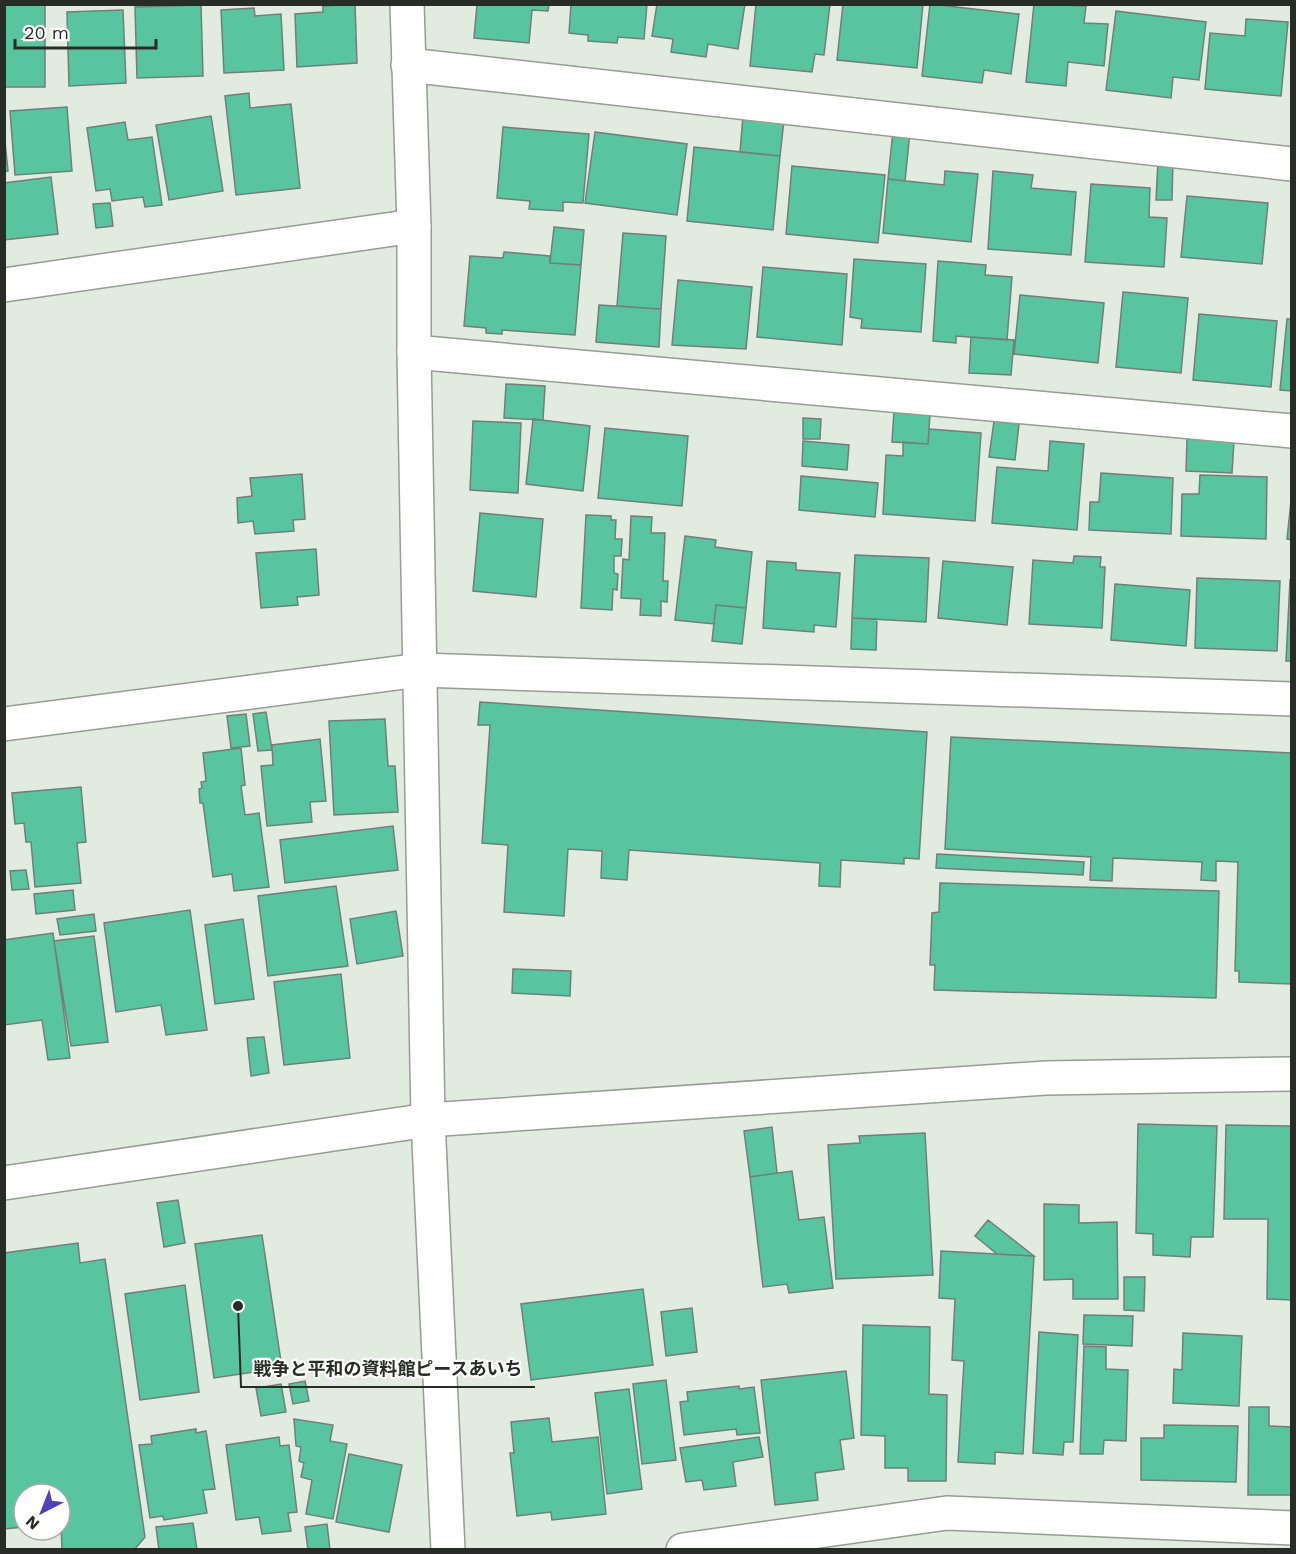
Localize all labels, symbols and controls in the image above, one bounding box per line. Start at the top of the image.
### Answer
scale bar [15,12,156,50]
text: 20 m [24,22,69,43]
callout: 戦争と平和の資料館ピースあいち [241,1351,535,1387]
text: 戦争と平和の資料館ピースあいち [253,1358,523,1379]
north arrow [12,1482,72,1542]
text: N [22,1512,43,1534]

